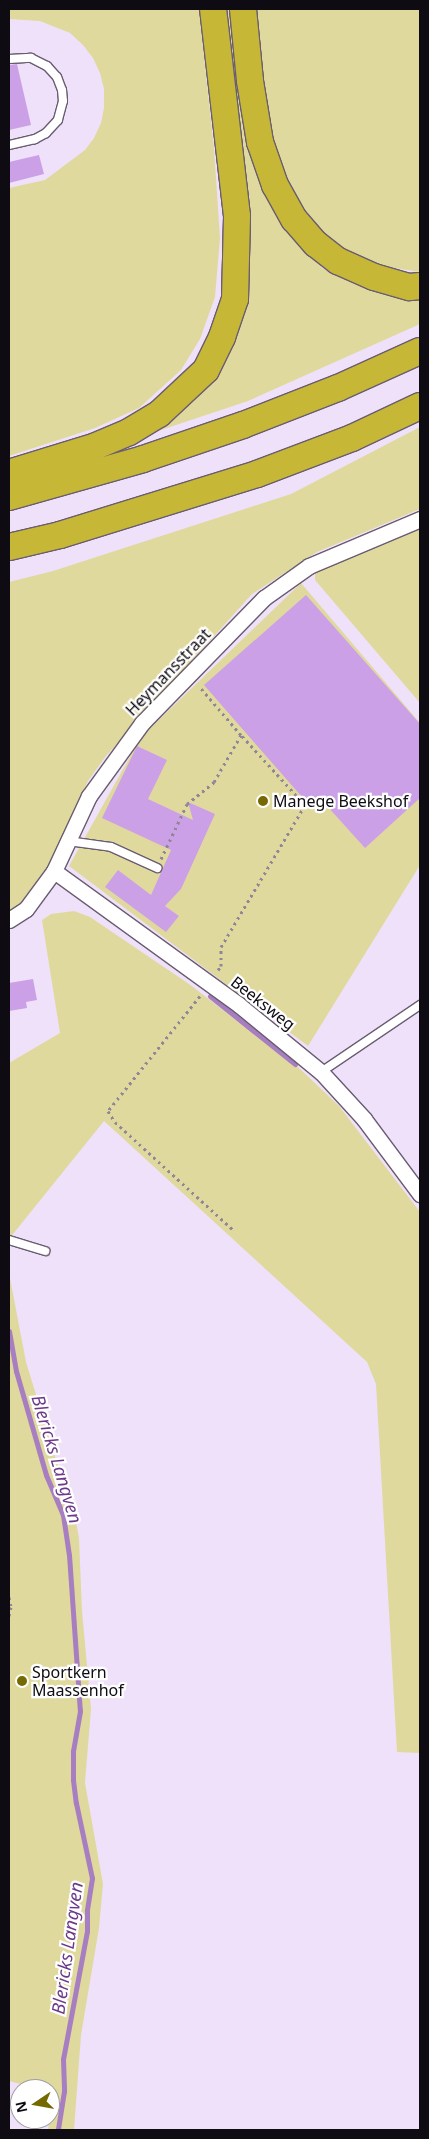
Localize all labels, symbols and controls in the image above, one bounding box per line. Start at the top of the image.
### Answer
street label: Heymansstraat [122,624,214,720]
place label: Manege Beekshof [273,791,408,811]
marker: Manege Beekshof [257,795,269,807]
street label: Beeksweg [227,972,299,1034]
water label: Blericks Langven [27,1392,87,1526]
place label: Sportkern Maassenhof [32,1662,124,1700]
marker: Sportkern Maassenhof [16,1675,28,1687]
water label: Blericks Langven [47,1881,87,2015]
north arrow [10,2079,60,2129]
text: N [10,2099,31,2115]

